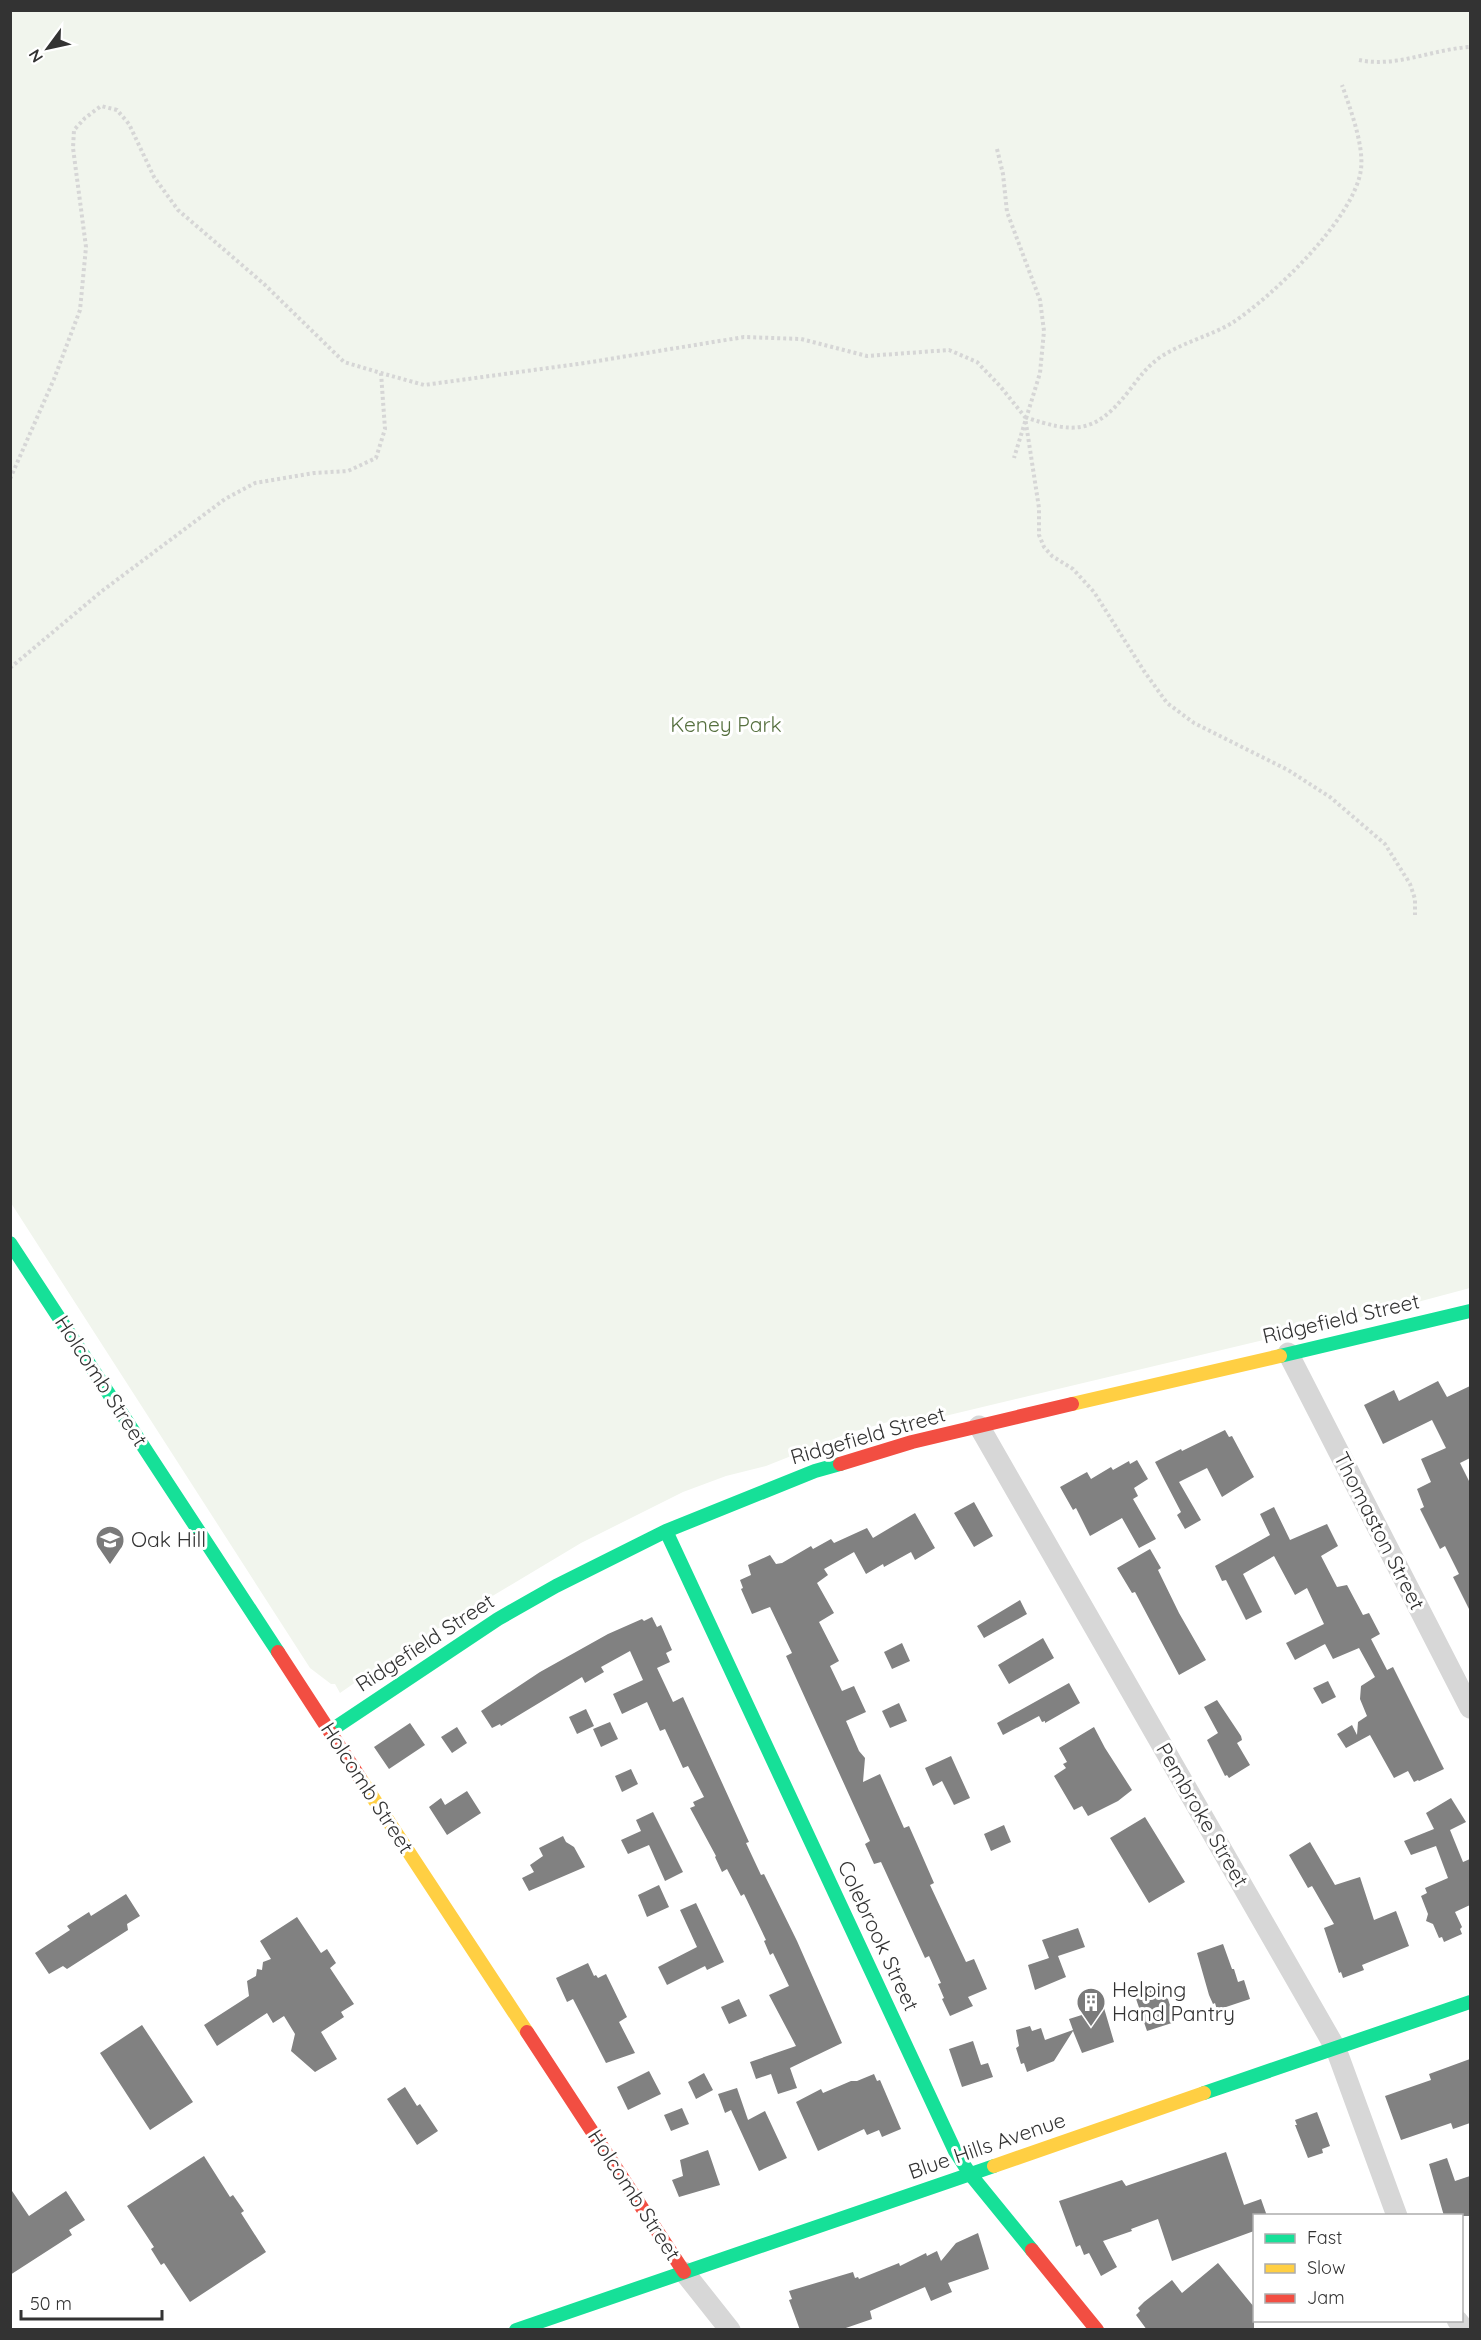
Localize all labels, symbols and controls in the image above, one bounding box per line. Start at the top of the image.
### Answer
north arrow [18,18,78,78]
text: N [24,46,47,67]
park label: Keney Park [670,711,782,737]
street label: Ridgefield Street [1260,1287,1422,1349]
street label: Holcomb Street [50,1310,154,1451]
street label: Ridgefield Street [787,1400,948,1470]
street label: Thomaston Street [1329,1447,1431,1614]
school or university icon: Oak Hill [94,1524,126,1566]
place label: Oak Hill [131,1526,206,1552]
street label: Ridgefield Street [350,1588,499,1697]
street label: Holcomb Street [316,1717,420,1858]
street label: Pembroke Street [1151,1738,1255,1891]
street label: Colebrook Street [833,1856,925,2015]
place label: Helping Hand Pantry [1112,1976,1235,2026]
building icon: Helping Hand Pantry [1075,1986,1107,2028]
street label: Blue Hills Avenue [905,2106,1069,2184]
street label: Holcomb Street [583,2124,687,2265]
legend [1253,2214,1463,2322]
text: Fast [1307,2226,1342,2249]
text: Slow [1307,2256,1345,2279]
scale bar [21,2283,162,2321]
text: Jam [1307,2286,1345,2309]
text: 50 m [30,2292,72,2315]

